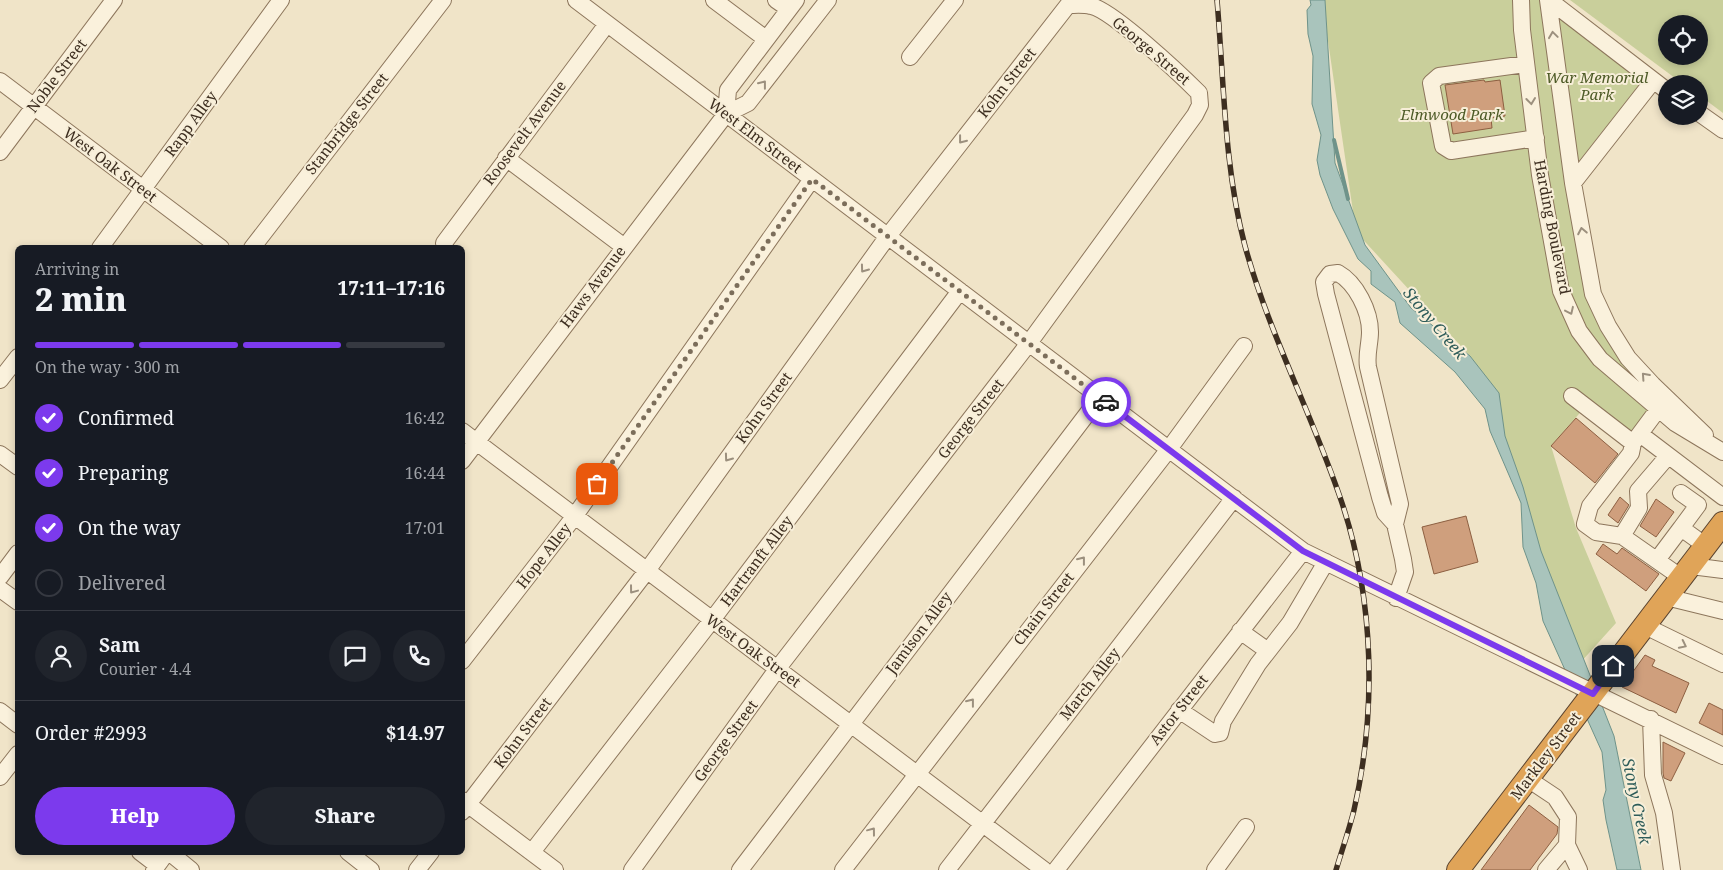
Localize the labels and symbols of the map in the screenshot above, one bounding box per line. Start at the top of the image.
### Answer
street label: George Street [1108,12,1195,89]
one-way arrow [1548,31,1559,39]
street label: Noble Street [22,34,91,116]
street label: Kohn Street [973,43,1040,122]
park label: War Memorial Park [1546,67,1649,104]
street label: Stanbridge Street [300,68,392,178]
street label: Roosevelt Avenue [478,76,570,189]
one-way arrow [757,81,765,90]
street label: Rapp Alley [159,86,221,160]
street label: West Elm Street [705,93,807,177]
one-way arrow [1525,97,1536,105]
park label: Elmwood Park [1400,104,1504,124]
street label: West Oak Street [60,122,162,206]
one-way arrow [960,134,968,143]
street label: Harding Boulevard [1530,158,1576,296]
one-way arrow [1577,226,1587,235]
street label: Haws Avenue [555,241,630,331]
one-way arrow [861,263,870,273]
water label: Stony Creek [1398,282,1472,364]
one-way arrow [1564,306,1574,315]
street label: Kohn Street [730,368,796,447]
one-way arrow [1642,373,1651,382]
street label: George Street [933,374,1008,462]
courier [1081,377,1131,427]
one-way arrow [725,452,734,462]
pin [576,463,618,505]
street label: Hartranft Alley [716,511,797,610]
street label: Hope Alley [511,518,575,592]
one-way arrow [1076,556,1085,566]
street label: Chain Street [1008,568,1078,649]
one-way arrow [630,584,638,593]
street label: Jamison Alley [880,587,956,678]
street label: West Oak Street [702,609,805,691]
one-way arrow [1678,639,1687,649]
street label: March Alley [1055,643,1124,724]
pin [1592,645,1634,687]
street label: Astor Street [1144,670,1212,749]
street label: Kohn Street [489,693,555,772]
street label: George Street [689,696,762,785]
one-way arrow [966,699,974,708]
street label: Markley Street [1506,707,1585,803]
water label: Stony Creek [1617,756,1657,847]
one-way arrow [866,827,875,837]

